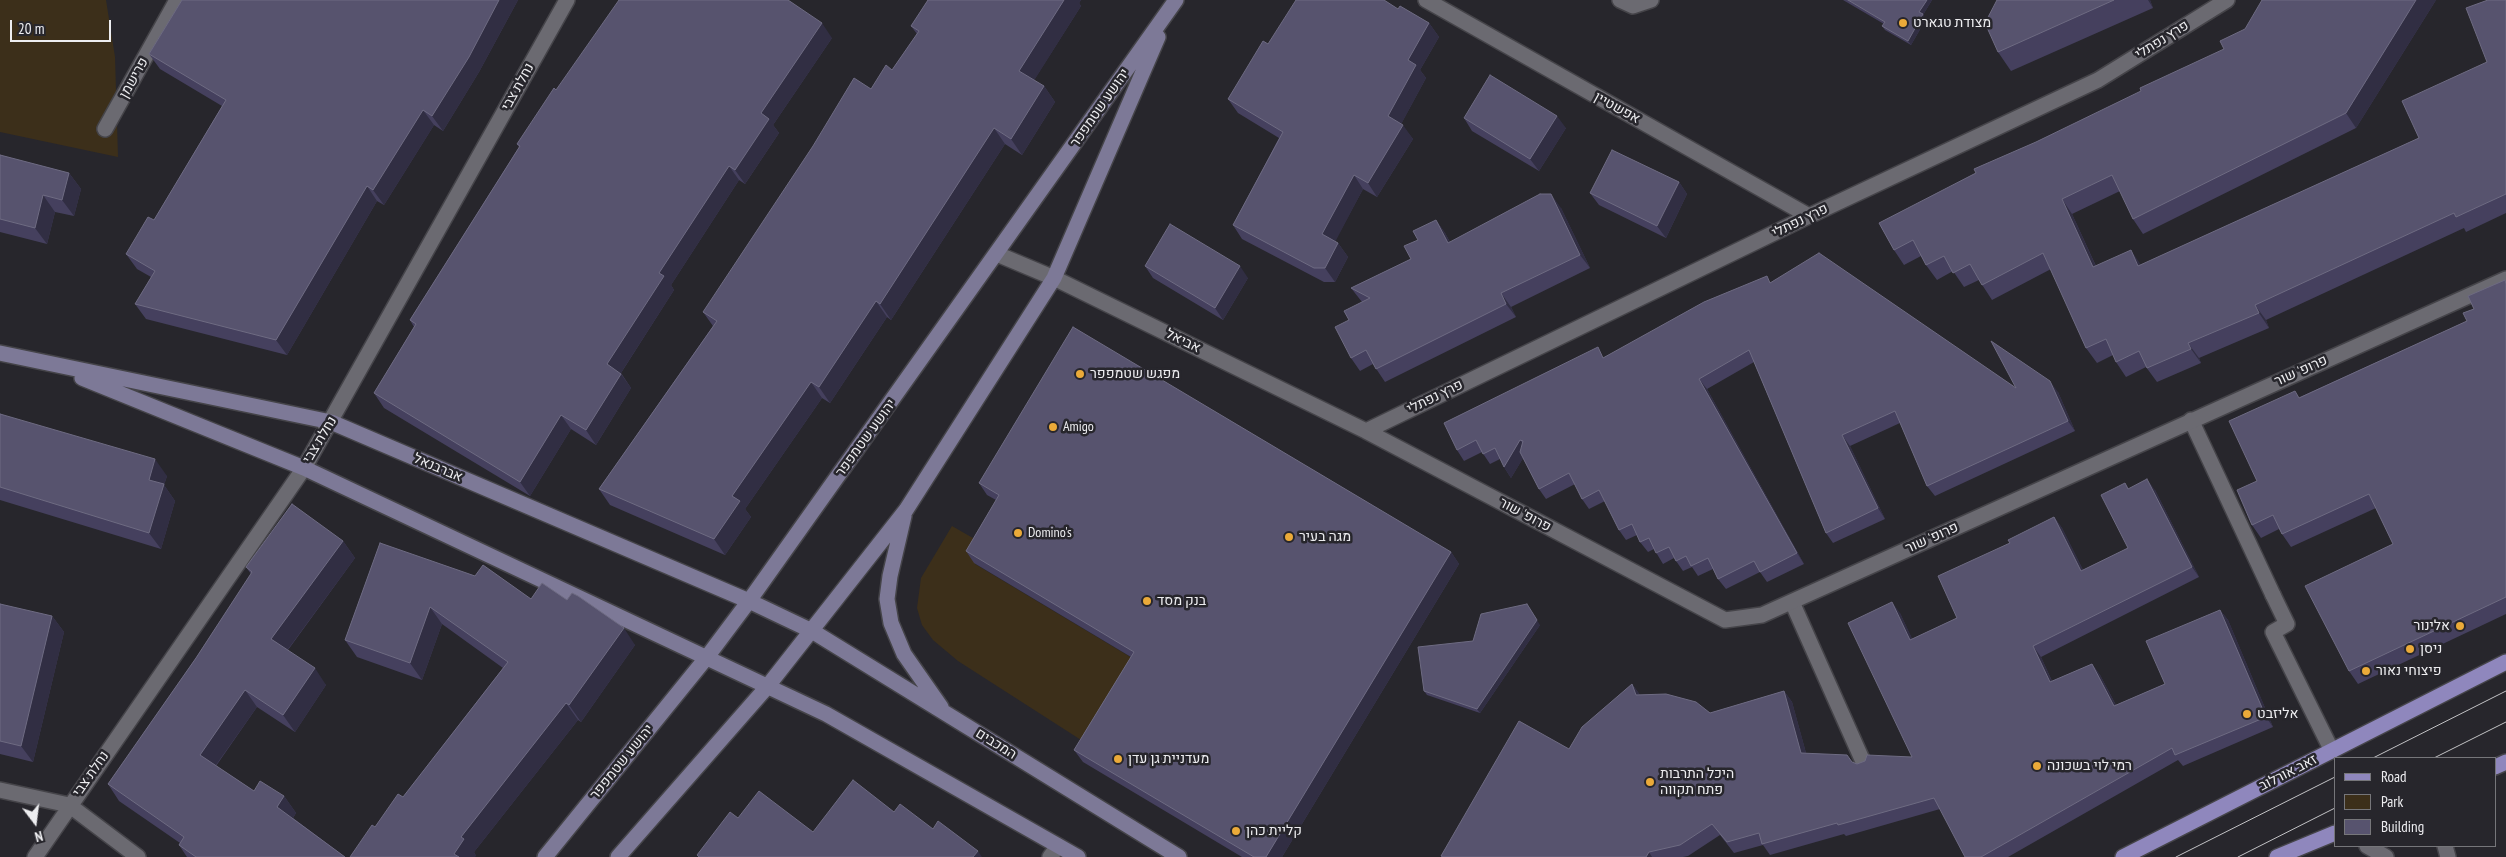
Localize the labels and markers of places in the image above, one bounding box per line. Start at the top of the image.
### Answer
place label: מצודת טגארט [1913,15,1991,31]
marker: מצודת טגארט [1897,17,1909,29]
place label: מפגש שטמפפר [1090,366,1180,382]
marker: מפגש שטמפפר [1074,368,1086,380]
place label: Amigo [1063,419,1094,435]
marker: Amigo [1047,421,1059,433]
place label: Domino's [1028,525,1072,541]
marker: Domino's [1012,527,1024,539]
place label: מגה בעיר [1299,529,1351,545]
marker: מגה בעיר [1283,531,1295,543]
place label: בנק מסד [1157,593,1206,609]
marker: בנק מסד [1141,595,1153,607]
place label: אלינור [2414,618,2450,634]
marker: אלינור [2454,620,2466,632]
place label: ניסן [2420,641,2442,657]
marker: ניסן [2404,643,2416,655]
place label: פיצוחי נאור [2376,663,2442,679]
marker: פיצוחי נאור [2360,665,2372,677]
place label: אליזבט [2257,706,2298,722]
marker: אליזבט [2241,708,2253,720]
place label: מעדניית גן עדן [1128,751,1209,767]
marker: מעדניית גן עדן [1112,753,1124,765]
place label: רמי לוי בשכונה [2047,758,2132,774]
marker: רמי לוי בשכונה [2031,760,2043,772]
place label: היכל התרבות פתח תקווה [1660,766,1734,799]
marker: היכל התרבות פתח תקווה [1644,776,1656,788]
place label: קליית כהן [1246,823,1302,839]
marker: קליית כהן [1230,825,1242,837]

